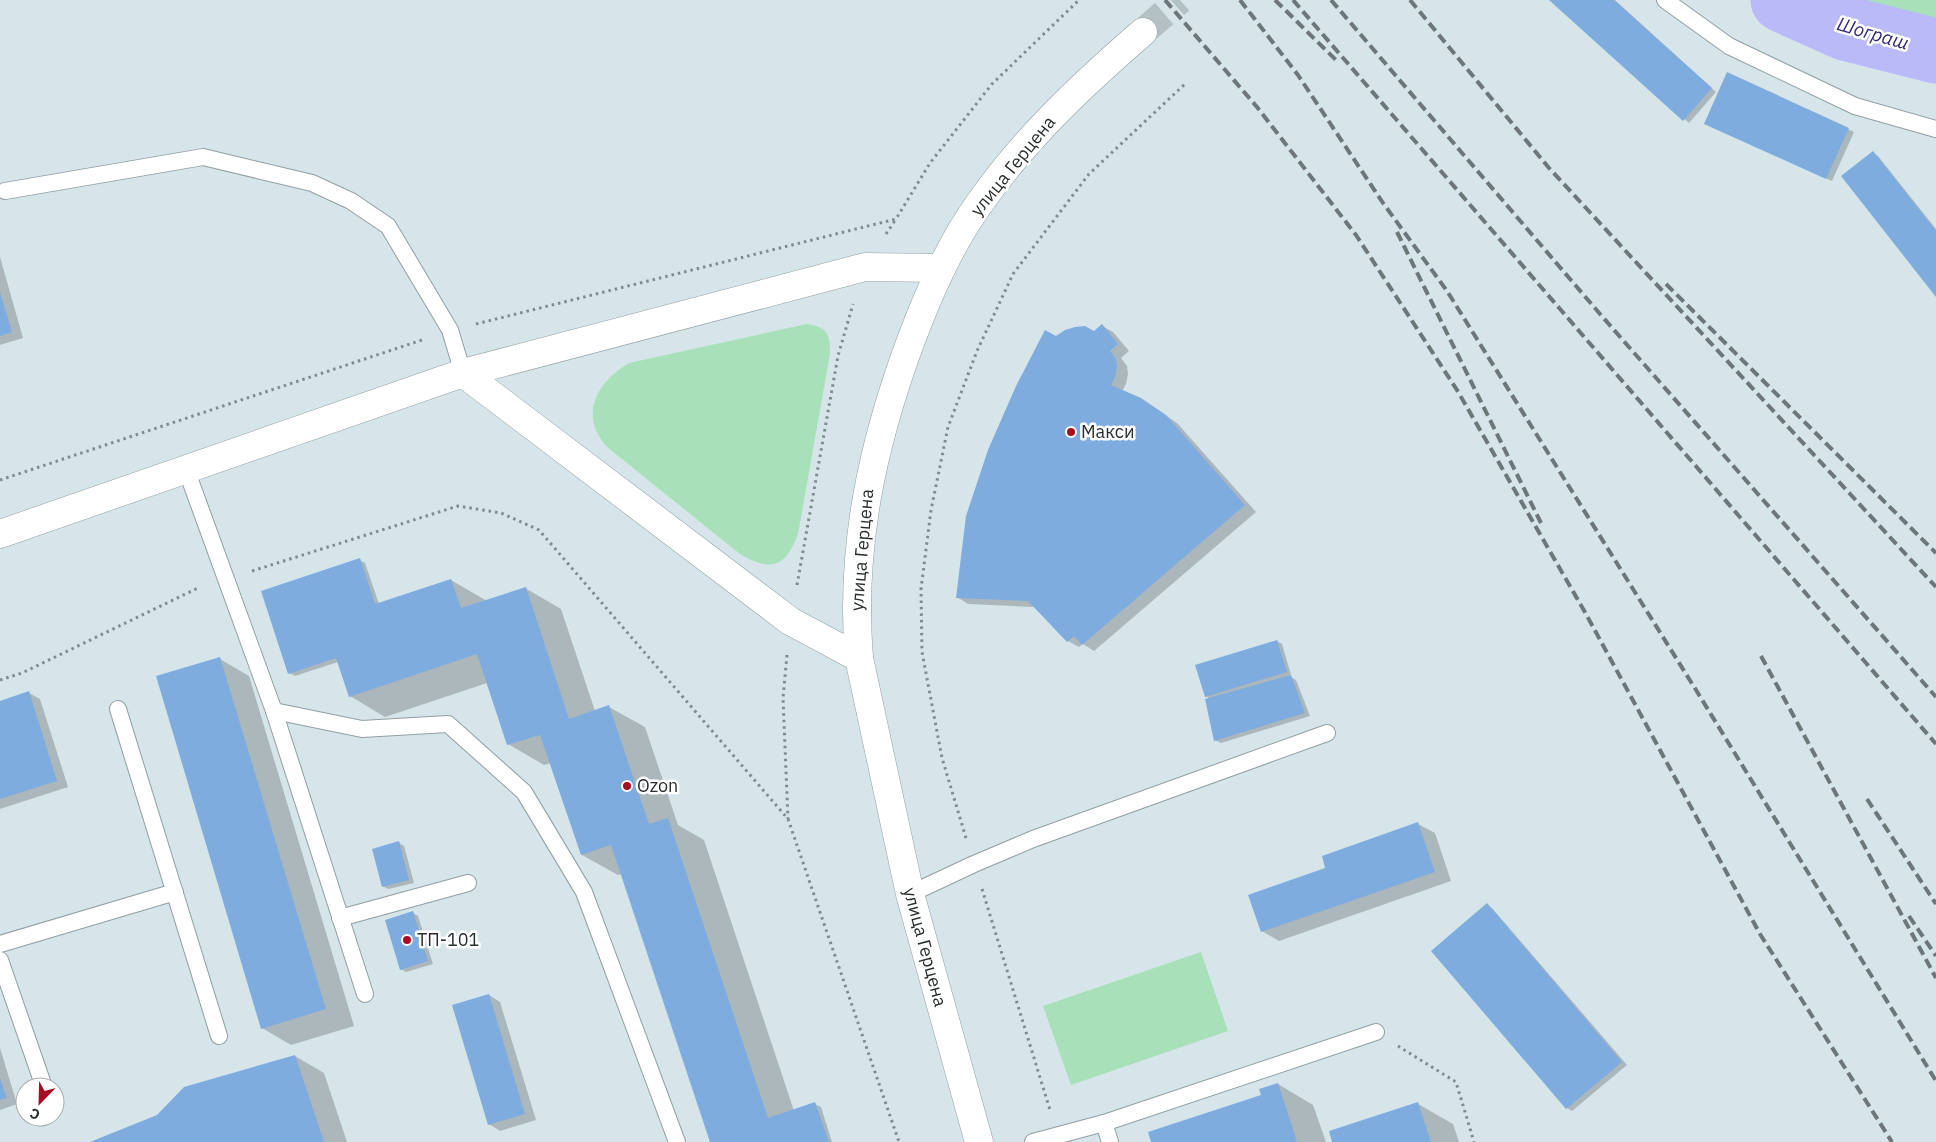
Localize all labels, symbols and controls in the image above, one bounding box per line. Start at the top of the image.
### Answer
water label: Шограш [1834,11,1912,55]
street label: улица Герцена [965,111,1060,221]
place label: Макси [1081,420,1134,443]
marker: Макси [1065,426,1077,438]
street label: улица Герцена [845,488,878,612]
place label: Ozon [637,774,678,797]
marker: Ozon [621,780,633,792]
street label: улица Герцена [899,885,953,1009]
place label: ТП-101 [417,928,479,951]
marker: ТП-101 [401,934,413,946]
north arrow [15,1077,65,1127]
text: С [27,1104,43,1124]

